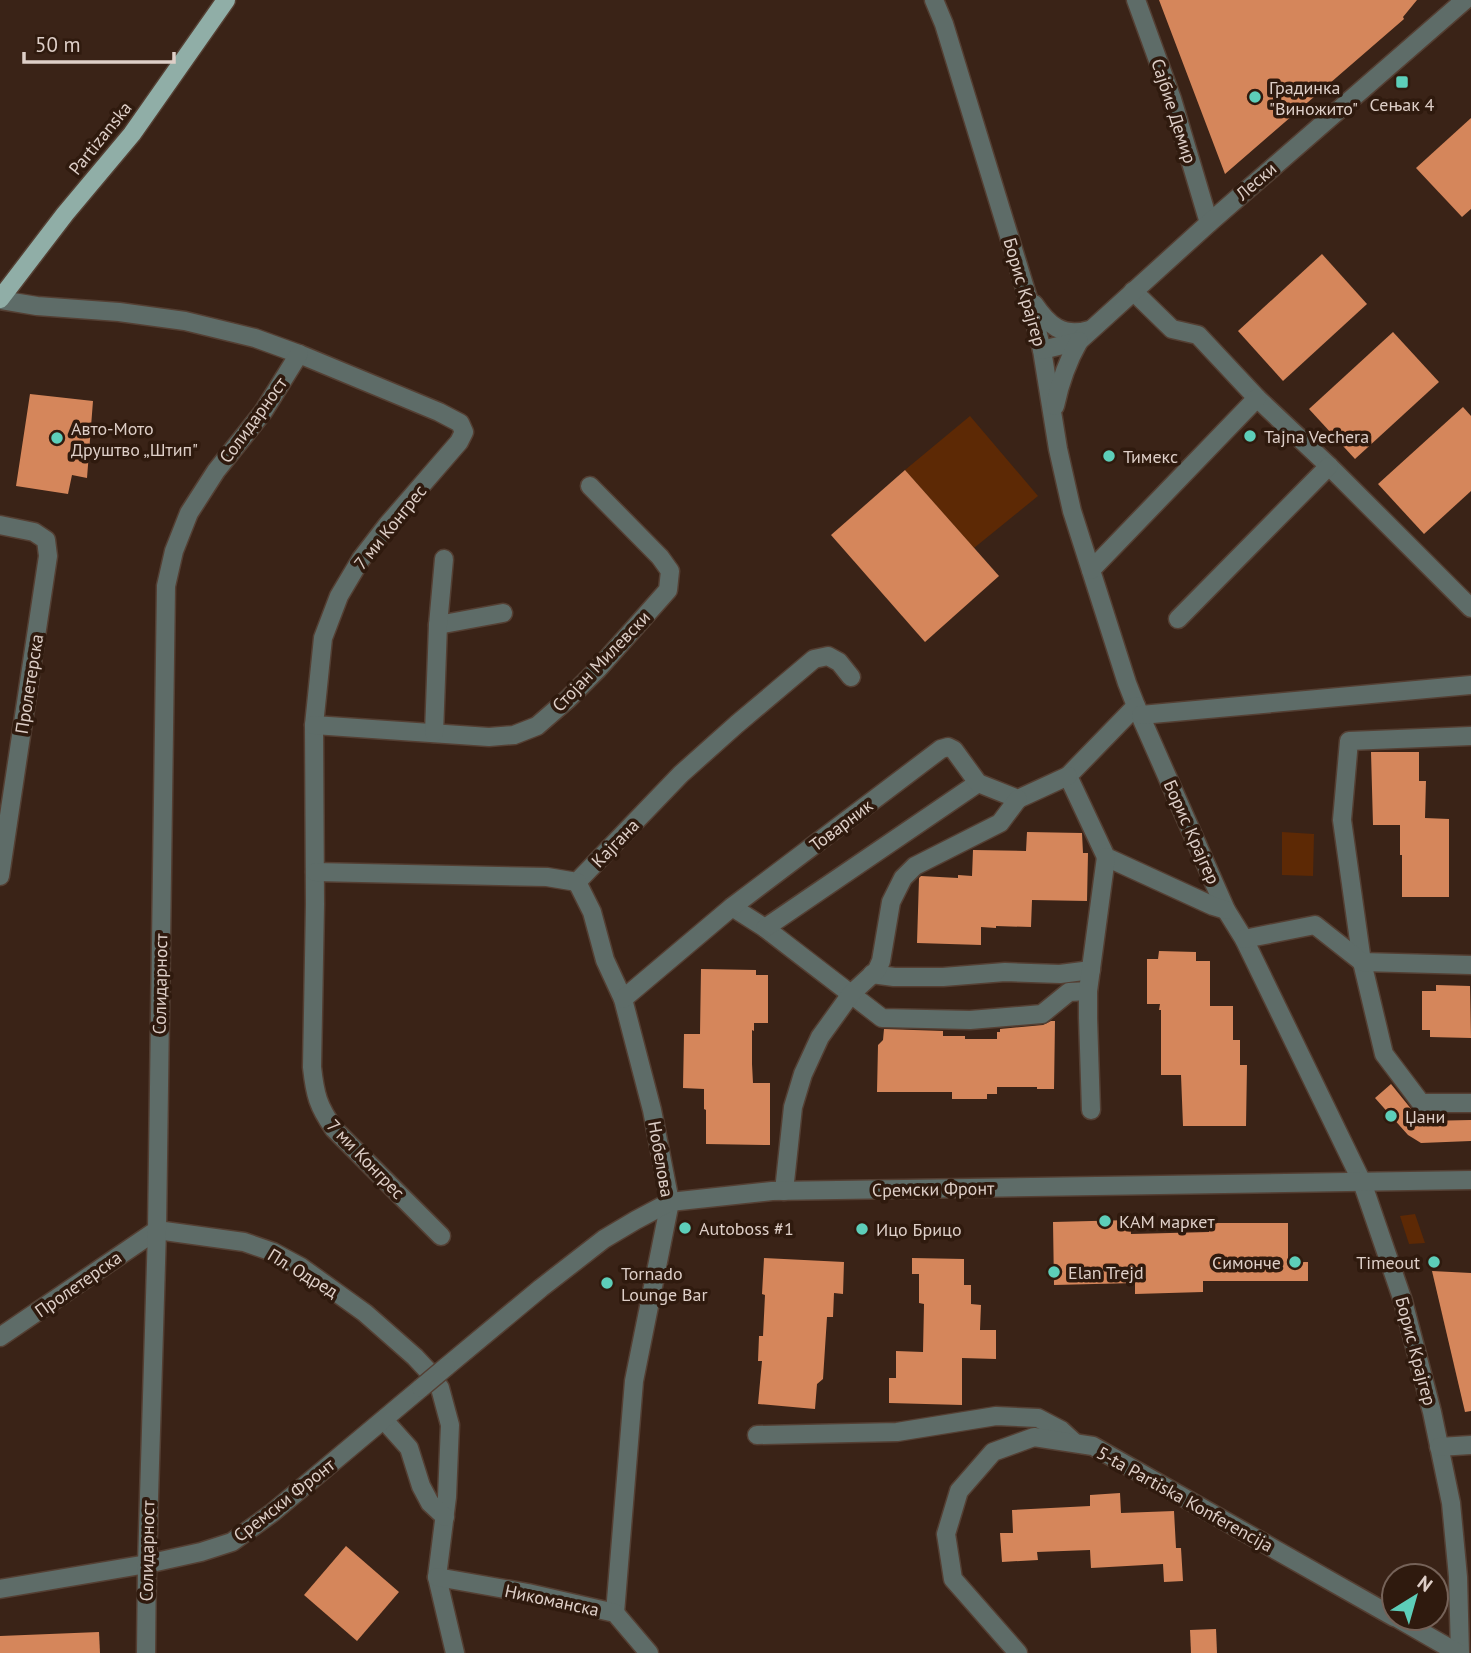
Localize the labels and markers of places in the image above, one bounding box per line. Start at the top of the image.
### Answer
marker: Сењак 4 [1394,74,1410,90]
place label: Градинка "Виножито" [1269,76,1358,120]
marker: Градинка "Виножито" [1247,89,1263,105]
place label: Сењак 4 [1370,93,1435,116]
place label: Авто-Мото Друштво „Штип" [71,417,198,461]
place label: Tajna Vechera [1264,425,1369,448]
marker: Tajna Vechera [1242,428,1258,444]
marker: Авто-Мото Друштво „Штип" [49,430,65,446]
place label: Тимекс [1123,445,1178,468]
marker: Тимекс [1101,448,1117,464]
place label: Џани [1405,1105,1445,1128]
marker: Џани [1383,1108,1399,1124]
place label: КАМ маркет [1119,1210,1215,1233]
marker: КАМ маркет [1097,1213,1113,1229]
place label: Autoboss #1 [699,1217,794,1240]
place label: Ицо Брицо [876,1218,962,1241]
marker: Autoboss #1 [677,1220,693,1236]
marker: Ицо Брицо [854,1221,870,1237]
place label: Симонче [1212,1251,1281,1274]
place label: Timeout [1356,1251,1420,1274]
marker: Симонче [1287,1254,1303,1270]
marker: Timeout [1426,1254,1442,1270]
place label: Elan Trejd [1068,1261,1144,1284]
place label: Tornado Lounge Bar [621,1262,708,1306]
marker: Elan Trejd [1046,1264,1062,1280]
marker: Tornado Lounge Bar [599,1275,615,1291]

